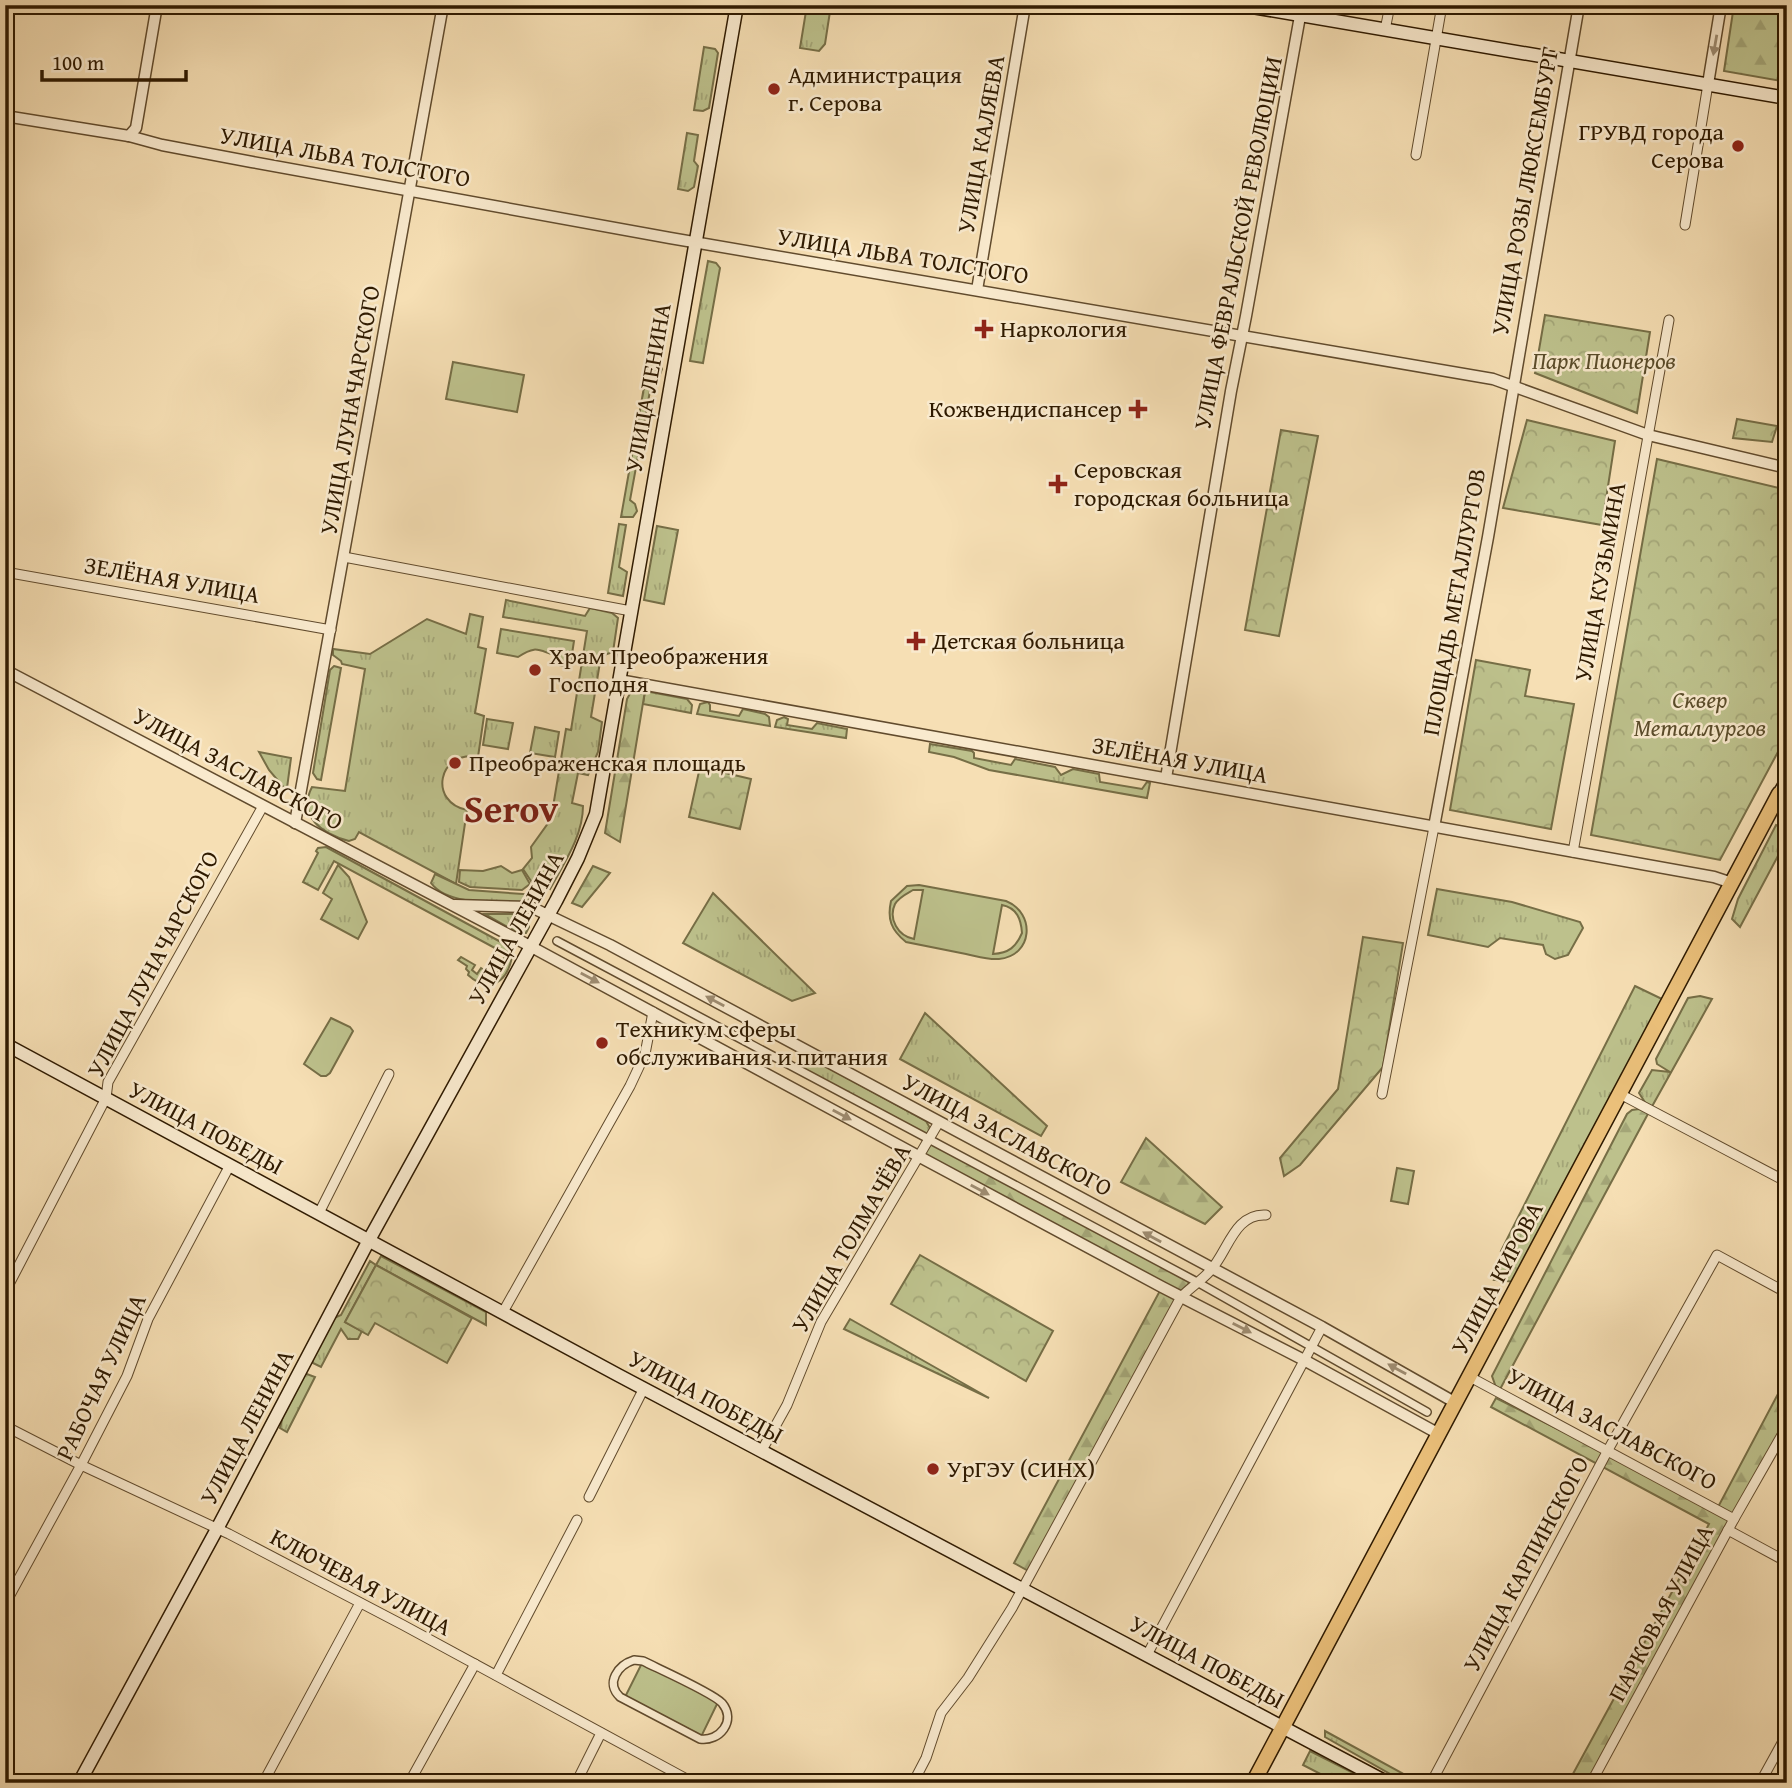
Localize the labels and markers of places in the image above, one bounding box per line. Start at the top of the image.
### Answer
place label: Администрация г. Серова [788,57,962,120]
marker: Администрация г. Серова [766,81,782,97]
place label: ГРУВД города Серова [1579,114,1725,177]
marker: ГРУВД города Серова [1730,138,1746,154]
place label: Наркология [1000,311,1127,346]
marker: Наркология [974,319,994,339]
place label: Кожвендиспансер [929,391,1122,426]
marker: Кожвендиспансер [1128,399,1148,419]
place label: Серовская городская больница [1074,452,1290,515]
marker: Серовская городская больница [1048,474,1068,494]
place label: Детская больница [931,623,1125,658]
marker: Детская больница [906,631,926,651]
place label: Храм Преображения Господня [549,638,768,701]
marker: Храм Преображения Господня [527,662,543,678]
place label: Преображенская площадь [469,745,746,780]
marker: Преображенская площадь [447,755,463,771]
place label: Техникум сферы обслуживания и питания [616,1011,888,1074]
marker: Техникум сферы обслуживания и питания [594,1035,610,1051]
place label: УрГЭУ (СИНХ) [947,1451,1095,1486]
marker: УрГЭУ (СИНХ) [925,1461,941,1477]

